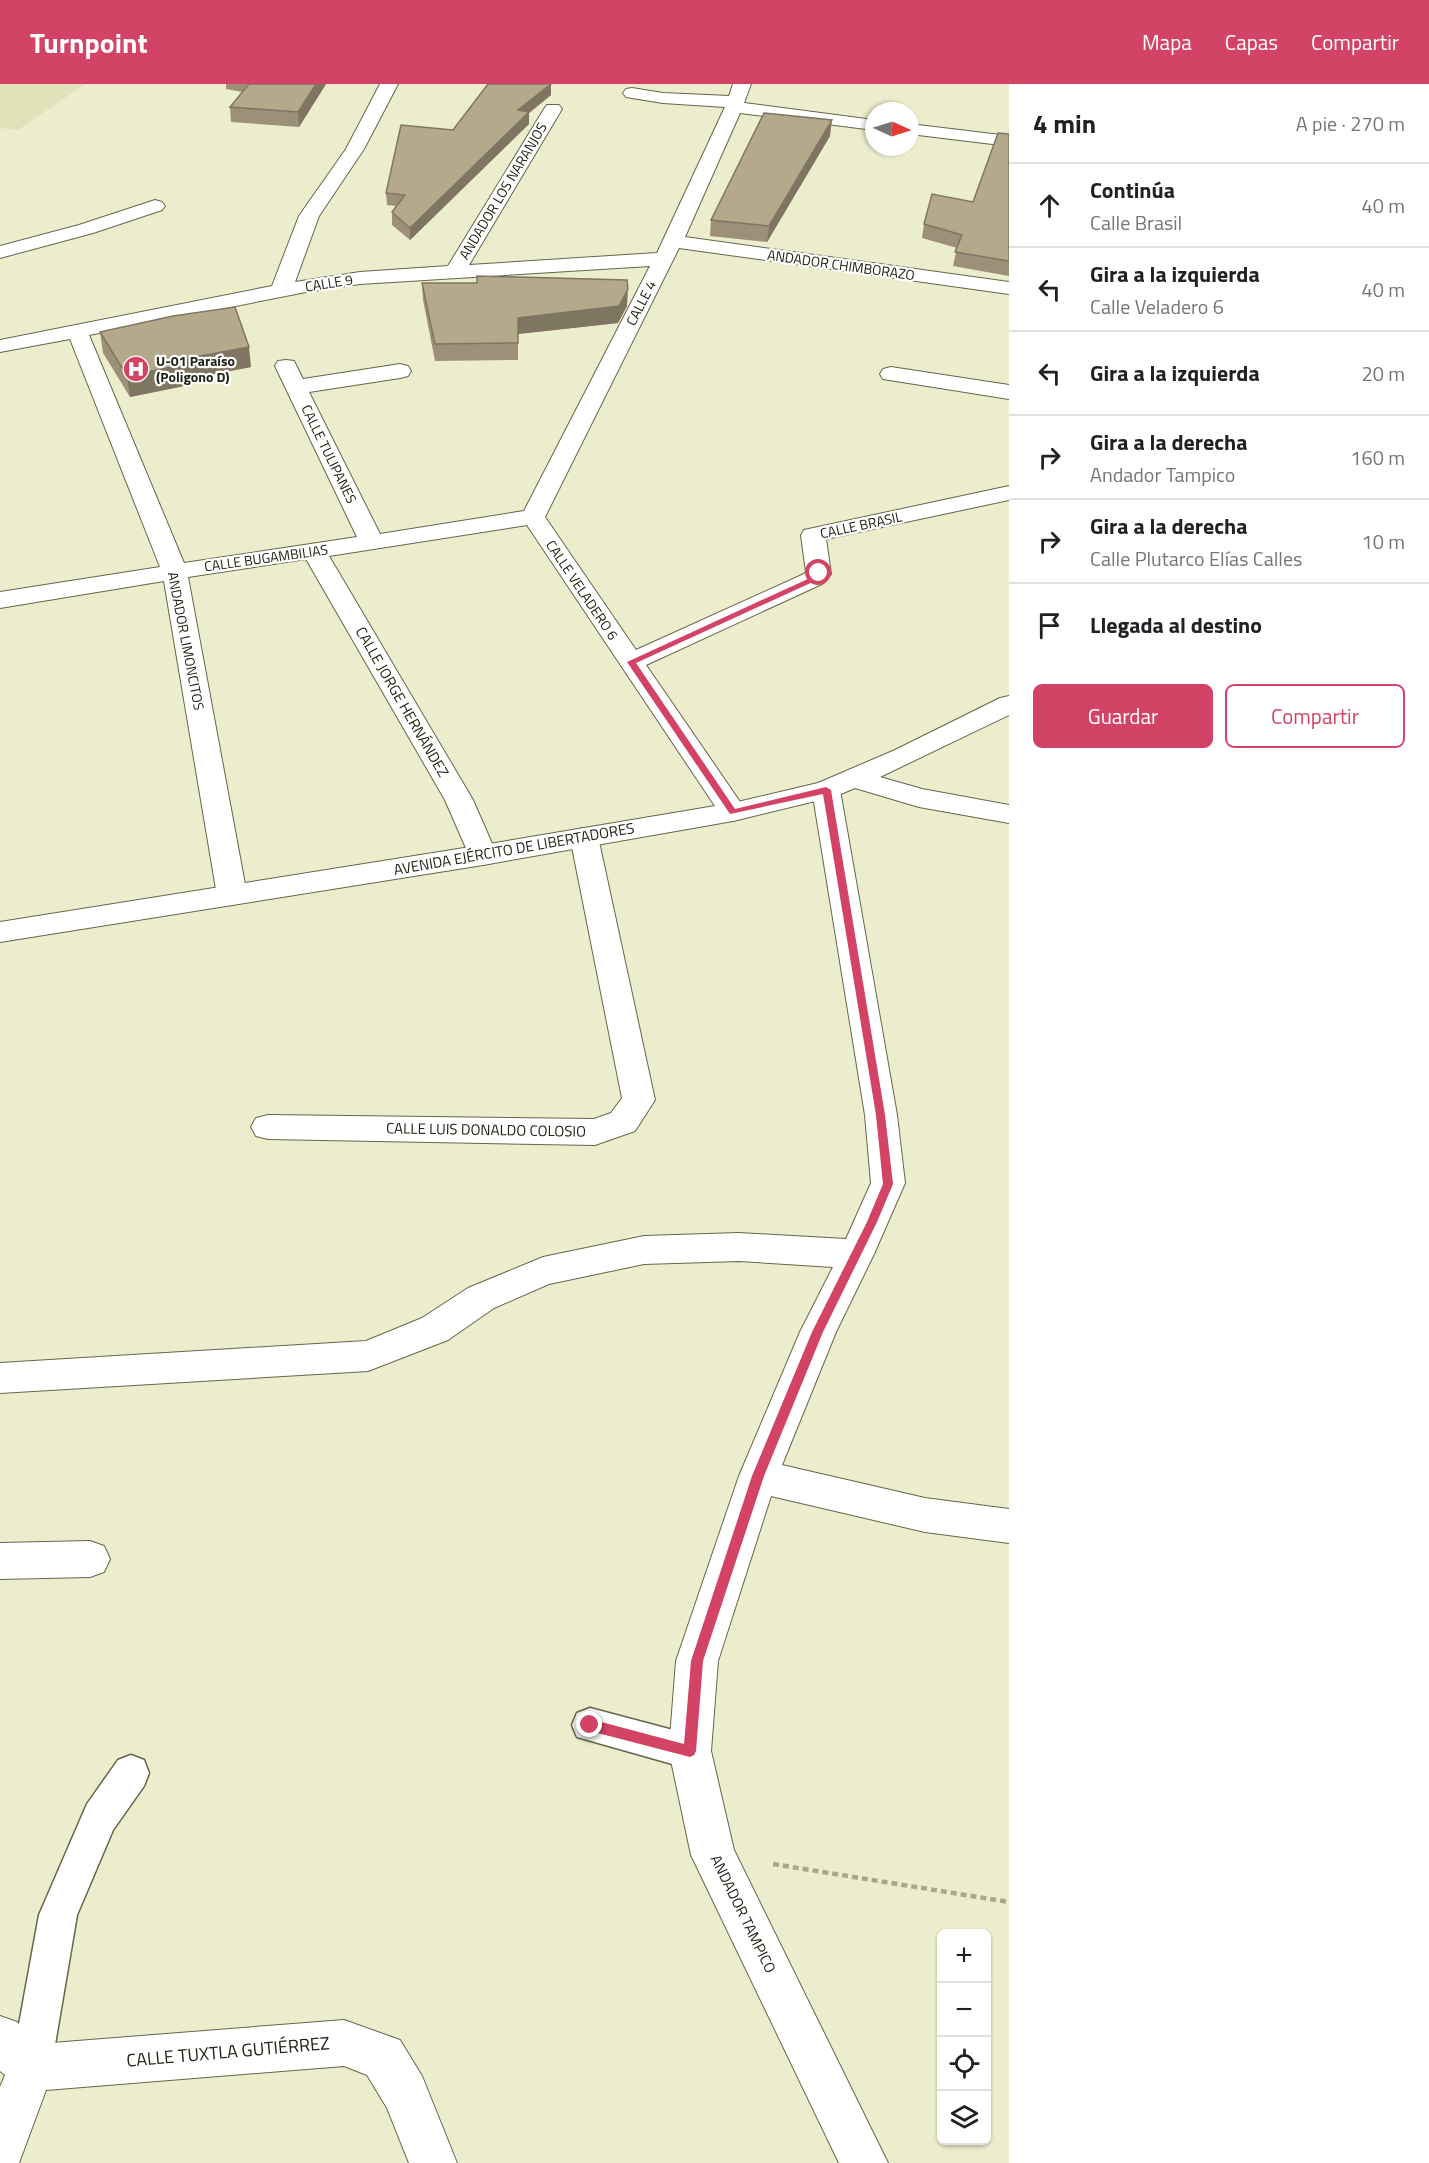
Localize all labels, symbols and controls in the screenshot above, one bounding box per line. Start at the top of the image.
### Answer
text: Turnpoint [30,21,148,64]
text: Mapa [1142,26,1192,58]
text: Capas [1225,26,1278,58]
text: Compartir [1311,26,1399,58]
north arrow [865,102,919,156]
text: 4 min [1033,104,1096,143]
text: A pie · 270 m [1296,108,1405,139]
street label: ANDADOR LOS NARANJOS [453,118,552,263]
text: Continúa [1090,173,1175,207]
icon: ahead [1033,189,1066,222]
text: 40 m [1361,190,1405,221]
text: Calle Brasil [1090,207,1182,238]
street label: ANDADOR CHIMBORAZO [766,244,916,285]
text: Gira a la izquierda [1090,257,1260,291]
street label: CALLE 9 [304,268,354,297]
icon: left [1033,273,1066,306]
text: 40 m [1361,274,1405,305]
street label: CALLE 4 [620,276,661,329]
text: Calle Veladero 6 [1090,291,1224,322]
place label: U-01 Paraíso (Poligono D) [156,350,235,387]
hospital icon: U-01 Paraíso (Poligono D) [121,354,151,384]
text: Gira a la izquierda [1090,356,1260,390]
icon: left [1033,357,1066,390]
text: 20 m [1361,358,1405,389]
street label: CALLE TULIPANES [296,401,362,507]
text: Gira a la derecha [1090,425,1247,459]
icon: right [1033,441,1066,474]
text: 160 m [1350,442,1405,473]
text: Andador Tampico [1090,459,1235,490]
street label: CALLE BRASIL [818,506,904,543]
text: Gira a la derecha [1090,509,1247,543]
icon: right [1033,525,1066,558]
text: 10 m [1361,526,1405,557]
street label: CALLE VELADERO 6 [541,535,624,644]
street label: CALLE BUGAMBILIAS [203,538,329,577]
text: Calle Plutarco Elías Calles [1090,543,1302,574]
route start [805,559,831,585]
street label: ANDADOR LIMONCITOS [163,570,210,712]
text: Llegada al destino [1090,608,1262,642]
icon: arrive [1033,609,1066,642]
street label: CALLE JORGE HERNÁNDEZ [350,622,455,781]
button: Guardar [1033,684,1213,748]
button: Compartir [1225,684,1405,748]
street label: AVENIDA EJÉRCITO DE LIBERTADORES [392,816,636,881]
street label: CALLE LUIS DONALDO COLOSIO [386,1116,586,1143]
route end [576,1711,602,1737]
street label: ANDADOR TAMPICO [705,1851,782,1977]
map controls [937,1929,991,2145]
button: + [937,1929,991,1983]
button: − [937,1983,991,2037]
street label: CALLE TUXTLA GUTIÉRREZ [125,2029,331,2074]
button: locate [937,2037,991,2091]
button: layers [937,2091,991,2145]

